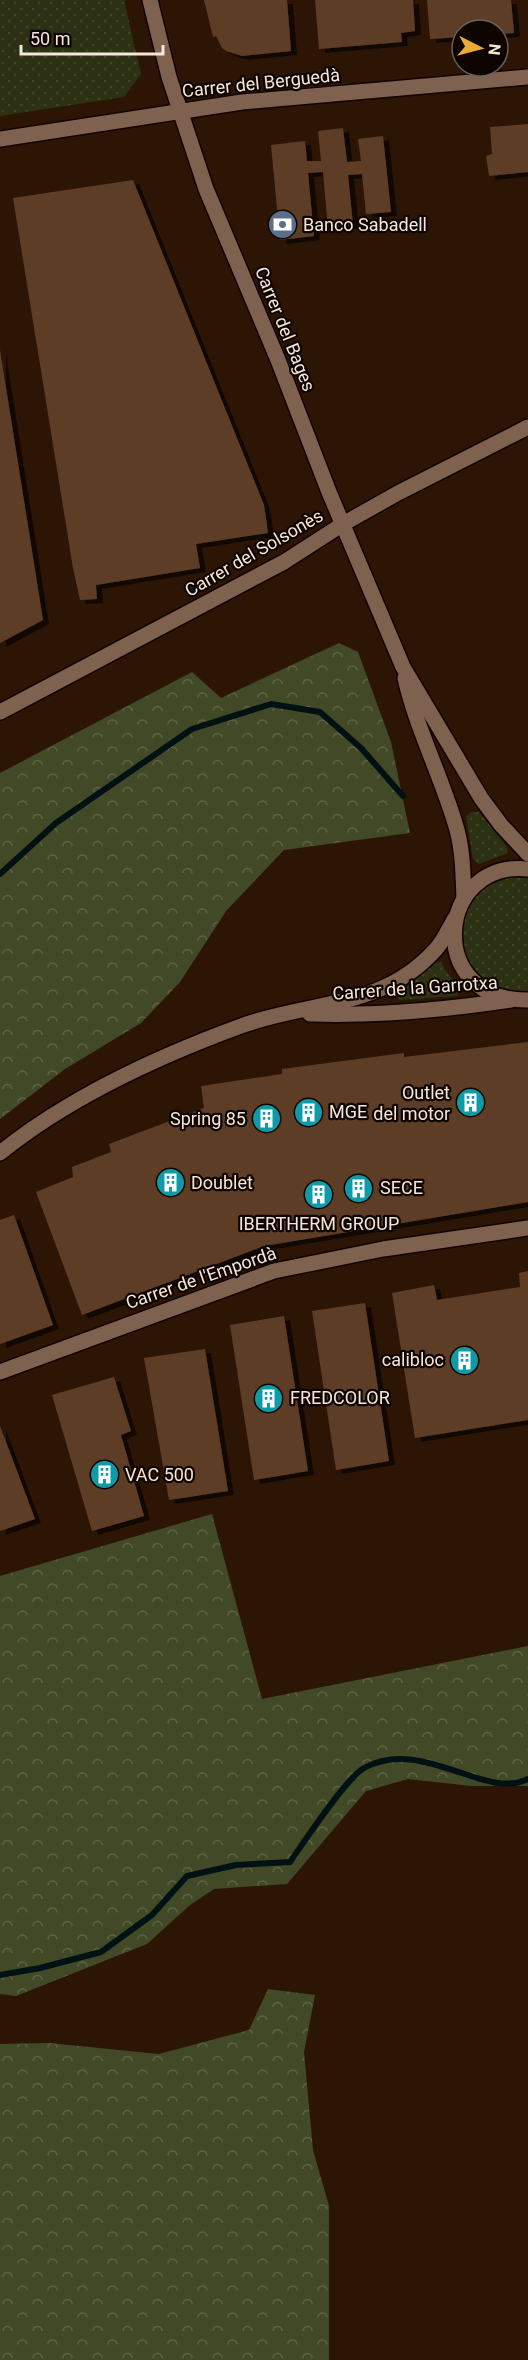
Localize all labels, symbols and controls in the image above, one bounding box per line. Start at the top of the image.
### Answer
scale bar [21,18,164,56]
north arrow [450,18,510,78]
text: 50 m [30,28,70,49]
text: N [484,43,504,56]
street label: Carrer del Berguedà [181,64,341,101]
bank icon: Banco Sabadell [266,209,298,241]
place label: Banco Sabadell [303,214,427,235]
street label: Carrer del Bages [251,264,320,394]
street label: Carrer del Solsonès [181,505,326,601]
street label: Carrer de la Garrotxa [332,971,498,1004]
place label: Outlet del motor [373,1082,450,1124]
building icon: Outlet del motor [455,1087,487,1119]
building icon: MGE [292,1096,324,1128]
place label: MGE [329,1101,367,1122]
building icon: Spring 85 [251,1103,283,1135]
place label: Spring 85 [170,1108,246,1129]
building icon: Doublet [154,1167,186,1199]
place label: Doublet [191,1172,253,1193]
building icon: SECE [343,1172,375,1204]
place label: SECE [380,1177,423,1198]
building icon: IBERTHERM GROUP [303,1179,335,1211]
place label: IBERTHERM GROUP [239,1213,399,1234]
street label: Carrer de l'Empordà [123,1242,279,1313]
building icon: calibloc [449,1344,481,1376]
place label: calibloc [382,1349,444,1370]
building icon: FREDCOLOR [253,1382,285,1414]
place label: FREDCOLOR [290,1387,390,1408]
building icon: VAC 500 [88,1459,120,1491]
place label: VAC 500 [125,1464,194,1485]

